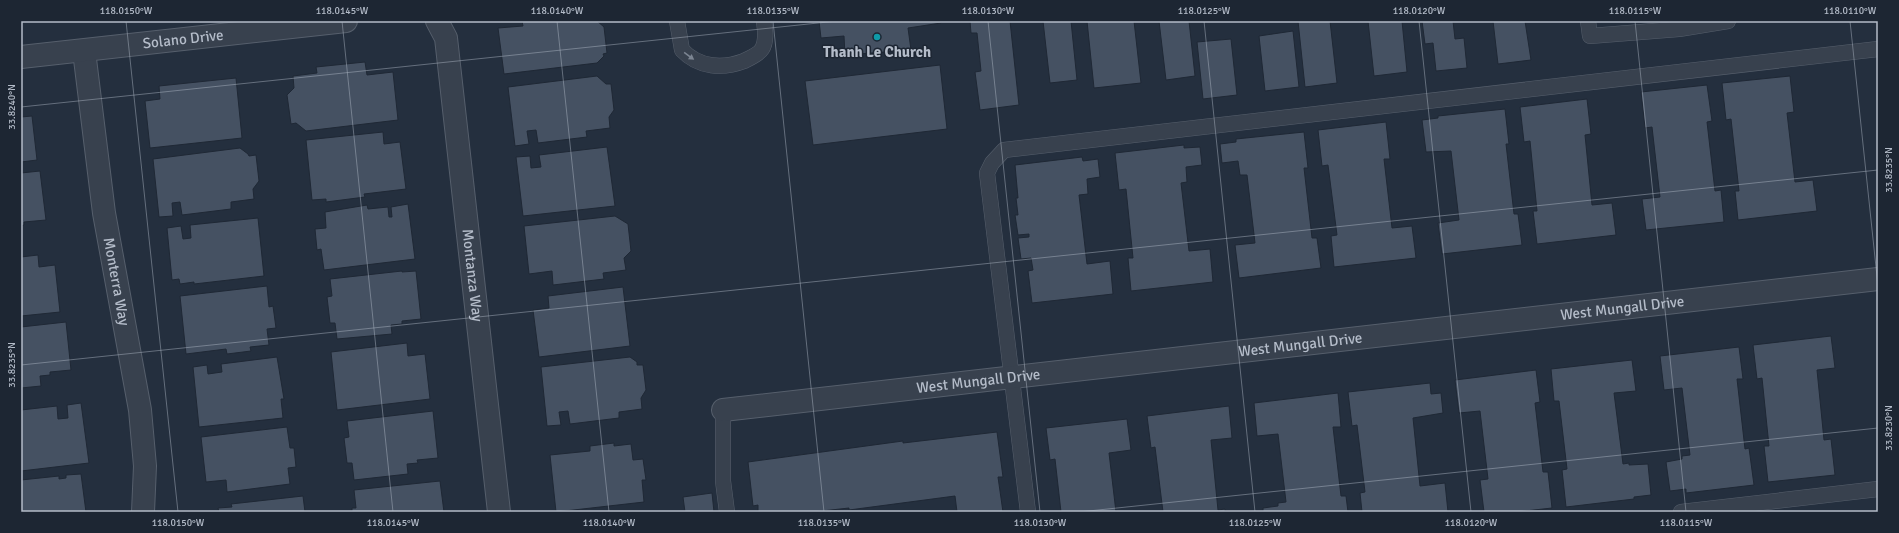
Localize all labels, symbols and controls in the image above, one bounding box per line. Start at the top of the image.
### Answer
text: 118.0150°W [100,5,153,17]
text: 118.0145°W [316,5,369,17]
text: 118.0140°W [531,5,584,17]
text: 118.0135°W [747,5,800,17]
text: 118.0130°W [962,5,1015,17]
text: 118.0125°W [1178,5,1231,17]
text: 118.0120°W [1393,5,1446,17]
text: 118.0115°W [1609,5,1662,17]
text: 118.0110°W [1824,5,1877,17]
street label: Solano Drive [142,26,224,52]
marker: Thanh Le Church [872,32,882,42]
place label: Thanh Le Church [823,43,931,61]
one-way arrow [684,52,695,60]
text: 33.8240°N [6,84,18,130]
text: 33.8235°N [1883,147,1895,193]
street label: Montanza Way [458,228,487,323]
street label: Monterra Way [100,236,133,327]
street label: West Mungall Drive [1559,292,1685,324]
street label: West Mungall Drive [1237,329,1363,360]
text: 33.8235°N [6,342,18,388]
street label: West Mungall Drive [916,365,1041,397]
text: 33.8230°N [1883,405,1895,451]
text: 118.0150°W [152,517,205,529]
text: 118.0145°W [367,517,420,529]
text: 118.0140°W [583,517,636,529]
text: 118.0135°W [798,517,851,529]
text: 118.0130°W [1014,517,1067,529]
text: 118.0125°W [1229,517,1282,529]
text: 118.0120°W [1445,517,1498,529]
text: 118.0115°W [1660,517,1713,529]

